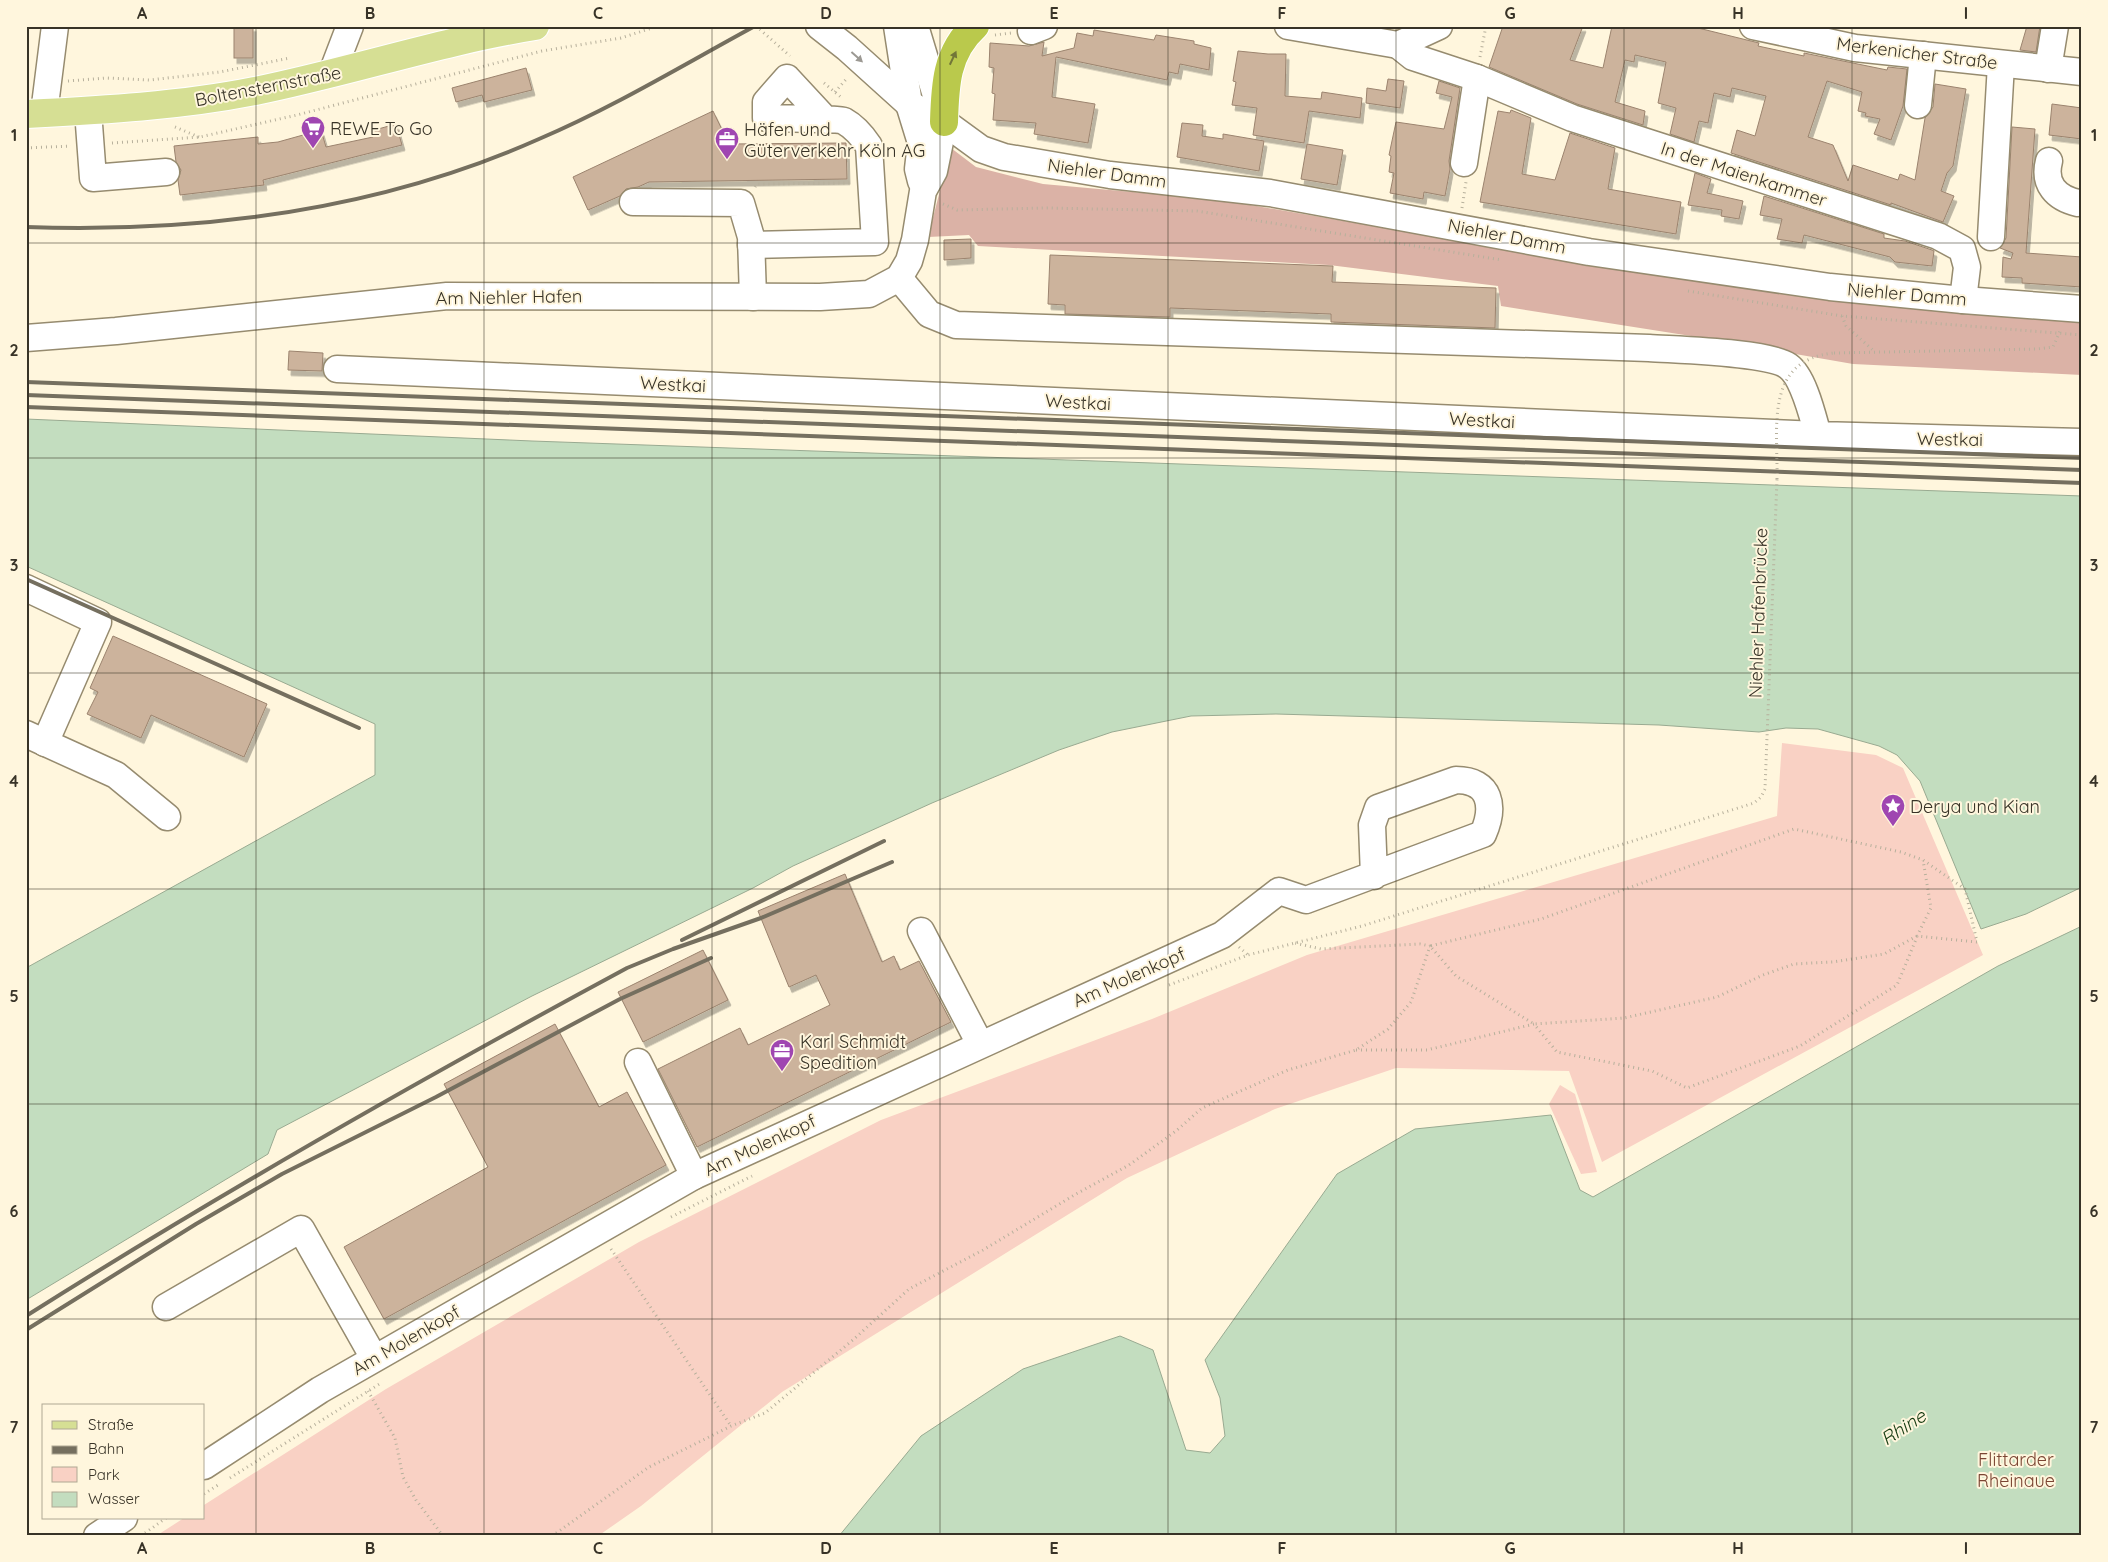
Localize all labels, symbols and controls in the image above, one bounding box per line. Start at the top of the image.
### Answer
text: A [137,3,148,23]
text: B [365,3,375,23]
text: C [593,3,603,23]
text: D [820,3,832,23]
text: E [1049,3,1059,23]
text: F [1278,3,1287,23]
text: G [1504,3,1516,23]
text: H [1732,3,1744,23]
text: I [1964,3,1968,23]
street label: Merkenicher Straße [1835,32,1999,74]
one-way arrow [949,50,957,65]
one-way arrow [851,51,863,63]
street label: Boltensternstraße [193,61,343,111]
supermarket icon: REWE To Go [300,115,326,149]
place label: REWE To Go [330,117,433,140]
place label: Häfen und Güterverkehr Köln AG [744,118,925,162]
text: 1 [11,125,17,145]
text: 1 [2091,125,2097,145]
office icon: Häfen und Güterverkehr Köln AG [714,126,740,160]
street label: In der Maienkammer [1658,136,1830,212]
street label: Niehler Damm [1046,153,1168,193]
street label: Niehler Damm [1446,213,1568,259]
street label: Niehler Damm [1846,277,1968,311]
street label: Am Niehler Hafen [436,284,582,310]
text: 2 [9,340,19,360]
text: 2 [2089,340,2099,360]
street label: Westkai [639,371,707,397]
street label: Westkai [1044,389,1112,415]
street label: Westkai [1448,407,1516,433]
street label: Westkai [1917,427,1983,451]
street label: Niehler Hafenbrücke [1744,527,1772,699]
text: 3 [10,555,18,575]
text: 3 [2090,555,2098,575]
text: 4 [9,771,19,791]
text: 4 [2089,771,2099,791]
place icon: Derya und Kian [1880,793,1906,827]
place label: Derya und Kian [1910,795,2040,818]
street label: Am Molenkopf [1069,942,1189,1012]
text: 5 [9,986,19,1006]
text: 5 [2089,986,2099,1006]
place label: Karl Schmidt Spedition [800,1030,906,1074]
office icon: Karl Schmidt Spedition [769,1038,795,1072]
street label: Am Molenkopf [700,1109,820,1181]
text: 6 [10,1201,19,1221]
text: 6 [2090,1201,2099,1221]
street label: Am Molenkopf [348,1300,464,1380]
water label: Rhine [1876,1403,1931,1450]
legend [42,1404,205,1520]
text: Straße [88,1415,134,1434]
text: 7 [10,1417,19,1437]
text: 7 [2090,1417,2099,1437]
text: Bahn [88,1439,124,1458]
park label: Flittarder Rheinaue [1977,1448,2055,1492]
text: Park [88,1465,120,1484]
text: Wasser [88,1489,140,1508]
text: A [137,1538,148,1558]
text: B [365,1538,375,1558]
text: C [593,1538,603,1558]
text: D [820,1538,832,1558]
text: E [1049,1538,1059,1558]
text: F [1278,1538,1287,1558]
text: G [1504,1538,1516,1558]
text: H [1732,1538,1744,1558]
text: I [1964,1538,1968,1558]

